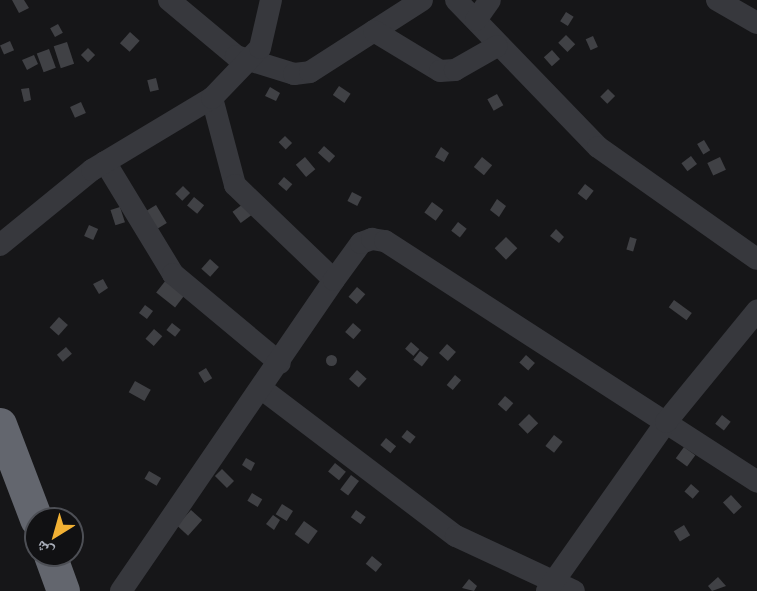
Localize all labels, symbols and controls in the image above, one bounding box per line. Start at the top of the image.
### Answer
north arrow [24,507,84,567]
text: ش [31,536,58,564]

